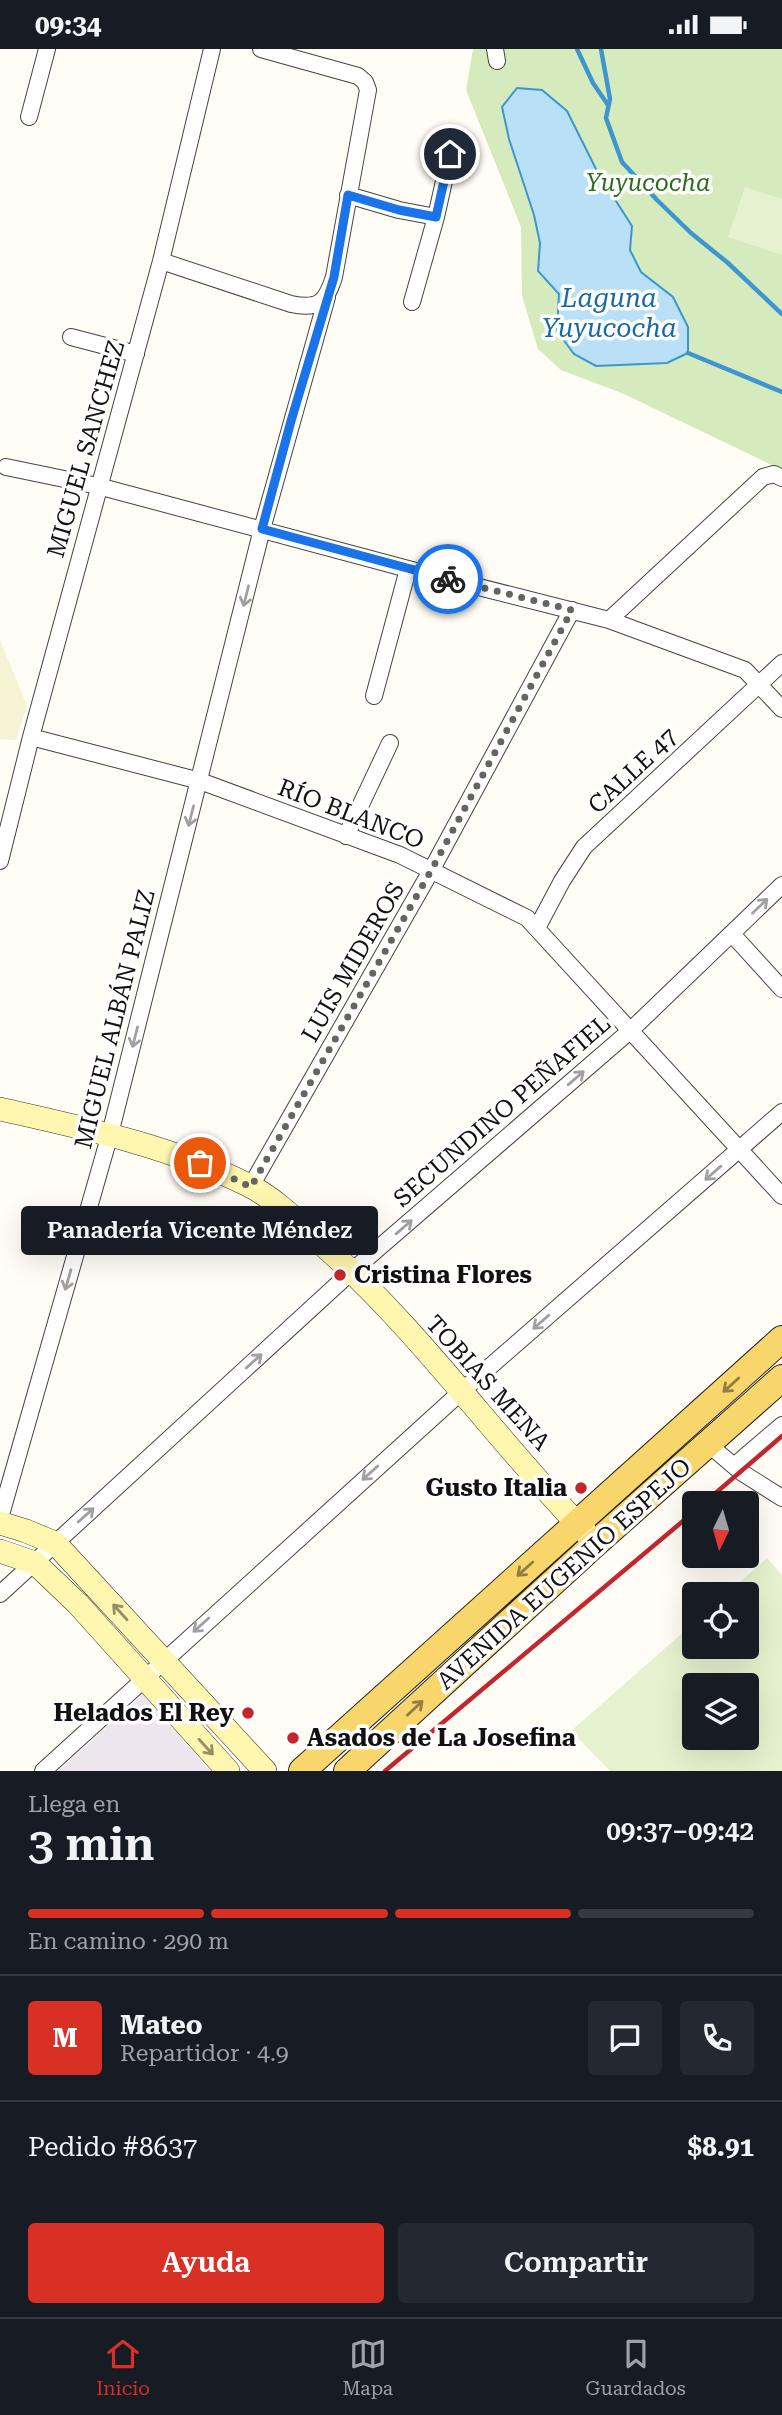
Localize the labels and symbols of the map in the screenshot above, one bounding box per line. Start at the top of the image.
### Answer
pin [420,124,480,184]
park label: Yuyucocha [586,169,710,197]
water label: Laguna Yuyucocha [541,283,677,343]
street label: MIGUEL SANCHEZ [42,337,130,561]
courier [413,544,483,614]
one-way arrow [239,584,252,606]
street label: CALLE 47 [582,723,684,819]
street label: RÍO BLANCO [274,772,428,855]
one-way arrow [184,804,197,827]
street label: LUIS MIDEROS [296,877,410,1047]
street label: MIGUEL ALBÁN PALIZ [68,886,161,1151]
one-way arrow [752,898,769,915]
street label: SECUNDINO PEÑAFIEL [387,1009,616,1213]
one-way arrow [128,1025,141,1048]
one-way arrow [567,1070,585,1086]
pin [170,1133,230,1193]
one-way arrow [704,1165,722,1181]
callout: Panadería Vicente Méndez [22,1205,378,1254]
one-way arrow [395,1218,412,1235]
place label: Cristina Flores [354,1261,532,1289]
marker: Cristina Flores [332,1267,348,1283]
one-way arrow [61,1269,74,1291]
street label: TOBIAS MENA [420,1310,556,1456]
one-way arrow [532,1314,550,1330]
one-way arrow [245,1353,263,1369]
one-way arrow [723,1376,740,1393]
street label: AVENIDA EUGENIO ESPEJO [431,1452,697,1696]
one-way arrow [361,1465,379,1481]
place label: Gusto Italia [426,1474,567,1502]
marker: Gusto Italia [573,1480,589,1496]
north arrow [682,1491,760,1568]
one-way arrow [77,1506,94,1523]
one-way arrow [517,1560,534,1577]
one-way arrow [112,1603,128,1621]
one-way arrow [193,1617,210,1634]
place label: Helados El Rey [54,1699,234,1727]
one-way arrow [406,1700,423,1717]
marker: Helados El Rey [240,1705,256,1721]
place label: Asados de La Josefina [307,1724,576,1752]
marker: Asados de La Josefina [285,1730,301,1746]
one-way arrow [198,1738,215,1755]

